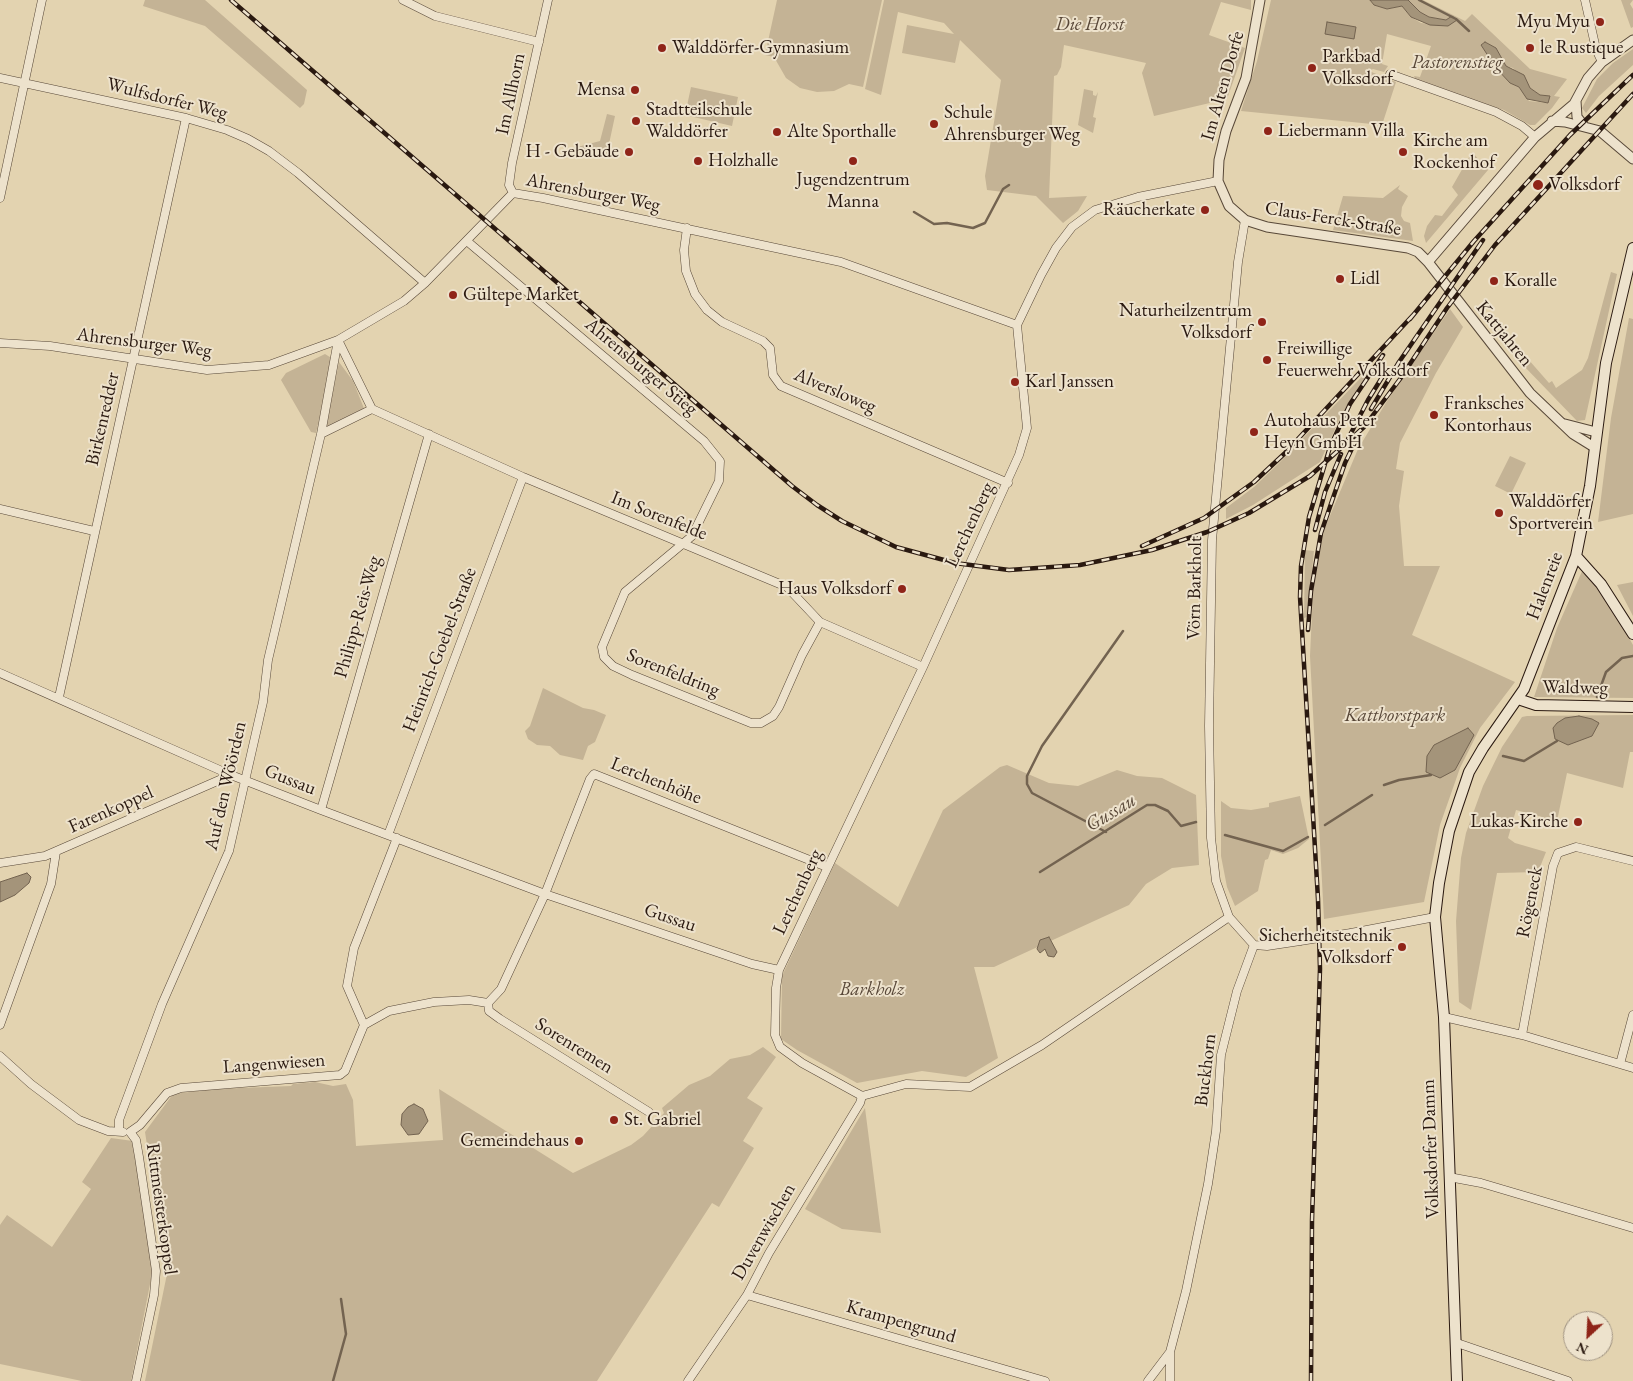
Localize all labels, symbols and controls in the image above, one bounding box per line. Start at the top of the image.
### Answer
place label: Myu Myu [1517,11,1590,33]
park label: Die Horst [1055,14,1125,36]
marker: Myu Myu [1594,16,1606,28]
street label: Im Alten Dorfe [1196,29,1250,143]
place label: Walddörfer-Gymnasium [672,37,849,59]
place label: le Rustique [1540,37,1623,59]
marker: Walddörfer-Gymnasium [656,42,668,54]
marker: le Rustique [1524,42,1536,54]
place label: Parkbad Volksdorf [1322,46,1393,90]
street label: Im Allhorn [491,51,531,137]
park label: Pastorenstieg [1411,52,1503,74]
marker: Parkbad Volksdorf [1306,62,1318,74]
street label: Wulfsdorfer Weg [104,73,230,125]
place label: Mensa [577,79,625,101]
marker: Mensa [629,84,641,96]
place label: Stadtteilschule Walddörfer [646,99,752,143]
place label: Schule Ahrensburger Weg [944,102,1080,146]
marker: Stadtteilschule Walddörfer [630,115,642,127]
marker: Schule Ahrensburger Weg [928,118,940,130]
place label: Liebermann Villa [1278,120,1405,142]
place label: Alte Sporthalle [787,121,896,143]
marker: Liebermann Villa [1262,125,1274,137]
marker: Alte Sporthalle [771,126,783,138]
place label: Kirche am Rockenhof [1413,130,1495,174]
place label: H - Gebäude [526,141,619,163]
marker: H - Gebäude [623,146,635,158]
marker: Kirche am Rockenhof [1397,146,1409,158]
place label: Holzhalle [708,150,778,172]
marker: Holzhalle [692,155,704,167]
marker: Jugendzentrum Manna [847,155,859,167]
street label: Ahrensburger Weg [524,169,662,217]
place label: Jugendzentrum Manna [796,169,910,213]
place label: Volksdorf [1549,174,1620,196]
marker: Volksdorf [1531,178,1545,192]
street label: Claus-Ferck-Straße [1263,197,1403,241]
place label: Räucherkate [1103,199,1195,221]
marker: Räucherkate [1199,204,1211,216]
place label: Lidl [1350,268,1380,290]
place label: Koralle [1504,270,1557,292]
marker: Lidl [1334,273,1346,285]
marker: Koralle [1488,275,1500,287]
place label: Gültepe Market [463,284,579,306]
marker: Gültepe Market [447,289,459,301]
street label: Kattjahren [1471,297,1537,371]
place label: Naturheilzentrum Volksdorf [1119,300,1252,344]
street label: Ahrensburger Stieg [580,313,702,421]
marker: Naturheilzentrum Volksdorf [1256,316,1268,328]
street label: Ahrensburger Weg [75,323,213,363]
place label: Freiwillige Feuerwehr Volksdorf [1277,338,1428,382]
marker: Freiwillige Feuerwehr Volksdorf [1261,354,1273,366]
street label: Alversloweg [790,363,880,419]
street label: Birkenredder [81,370,125,468]
place label: Karl Janssen [1025,371,1114,393]
marker: Karl Janssen [1009,376,1021,388]
place label: Franksches Kontorhaus [1444,393,1532,437]
marker: Franksches Kontorhaus [1428,409,1440,421]
place label: Autohaus Peter Heyn GmbH [1264,410,1376,454]
marker: Autohaus Peter Heyn GmbH [1248,426,1260,438]
street label: Lerchenberg [940,479,1000,571]
street label: Im Sorenfelde [608,486,710,546]
place label: Walddörfer Sportverein [1509,491,1593,535]
marker: Walddörfer Sportverein [1493,507,1505,519]
street label: Vörn Barkholt [1183,536,1207,640]
street label: Halenreie [1522,549,1568,623]
street label: Philipp-Reis-Weg [330,553,386,681]
street label: Heinrich-Goebel-Straße [398,564,482,736]
place label: Haus Volksdorf [778,578,892,600]
marker: Haus Volksdorf [896,583,908,595]
street label: Sorenfeldring [623,644,723,702]
street label: Waldweg [1542,676,1608,700]
park label: Katthorstpark [1345,705,1445,727]
street label: Auf den Wöörden [200,719,252,853]
street label: Lerchenhöhe [607,752,705,810]
street label: Gussau [261,759,319,801]
street label: Farenkoppel [65,781,157,839]
water label: Gussau [1081,789,1141,837]
place label: Lukas-Kirche [1470,811,1568,833]
marker: Lukas-Kirche [1572,816,1584,828]
street label: Lerchenberg [768,846,828,938]
street label: Rögeneck [1512,864,1548,940]
street label: Gussau [641,898,699,938]
place label: Sicherheitstechnik Volksdorf [1259,925,1392,969]
marker: Sicherheitstechnik Volksdorf [1396,941,1408,953]
park label: Barkholz [840,979,904,1001]
street label: Sorenremen [531,1013,617,1079]
street label: Buckhorn [1190,1032,1222,1108]
street label: Langenwiesen [222,1049,326,1079]
street label: Volksdorfer Damm [1417,1079,1445,1219]
place label: St. Gabriel [624,1109,701,1131]
marker: St. Gabriel [608,1114,620,1126]
place label: Gemeindehaus [460,1130,569,1152]
marker: Gemeindehaus [573,1135,585,1147]
street label: Rittmeisterkoppel [140,1142,182,1276]
street label: Duvenwischen [727,1180,801,1284]
street label: Krampengrund [843,1295,959,1349]
north arrow [1563,1311,1613,1361]
text: N [1573,1338,1591,1359]

